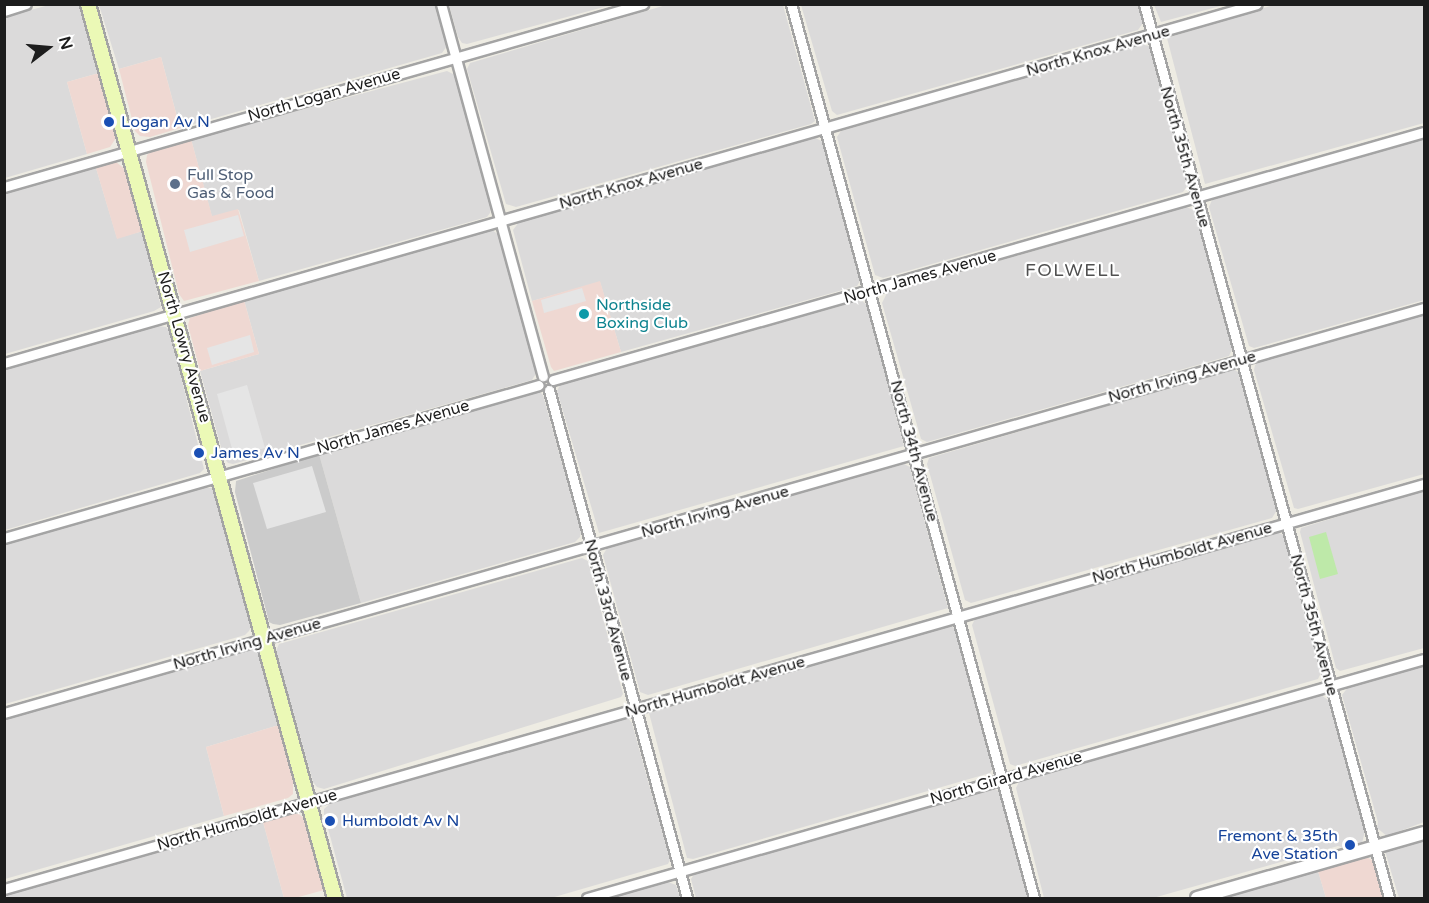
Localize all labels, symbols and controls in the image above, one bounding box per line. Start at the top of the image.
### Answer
north arrow [18,18,78,78]
street label: North Knox Avenue [1024,21,1172,81]
text: N [54,34,77,52]
street label: North Logan Avenue [246,64,402,126]
street label: North 35th Avenue [1156,84,1214,230]
place label: Logan Av N [121,112,210,132]
marker: Logan Av N [102,115,116,129]
street label: North Knox Avenue [557,154,705,214]
place label: Full Stop Gas & Food [187,165,274,203]
marker: Full Stop Gas & Food [168,177,182,191]
street label: North James Avenue [842,246,998,308]
district label: FOLWELL [1025,259,1121,281]
street label: North Lowry Avenue [153,269,215,425]
place label: Northside Boxing Club [596,295,688,333]
marker: Northside Boxing Club [577,307,591,321]
street label: North Irving Avenue [1106,347,1258,407]
street label: North 34th Avenue [886,378,942,524]
street label: North James Avenue [315,396,471,458]
place label: James Av N [211,443,300,463]
marker: James Av N [192,446,206,460]
street label: North Irving Avenue [639,482,791,542]
street label: North Humboldt Avenue [1090,518,1274,588]
street label: North 33rd Avenue [580,537,636,683]
street label: North 35th Avenue [1286,552,1342,698]
street label: North Irving Avenue [171,614,323,674]
street label: North Humboldt Avenue [623,652,807,722]
street label: North Girard Avenue [928,747,1084,809]
street label: North Humboldt Avenue [155,785,339,855]
place label: Humboldt Av N [342,811,459,831]
marker: Humboldt Av N [323,814,337,828]
place label: Fremont & 35th Ave Station [1218,826,1338,864]
marker: Fremont & 35th Ave Station [1343,838,1357,852]

